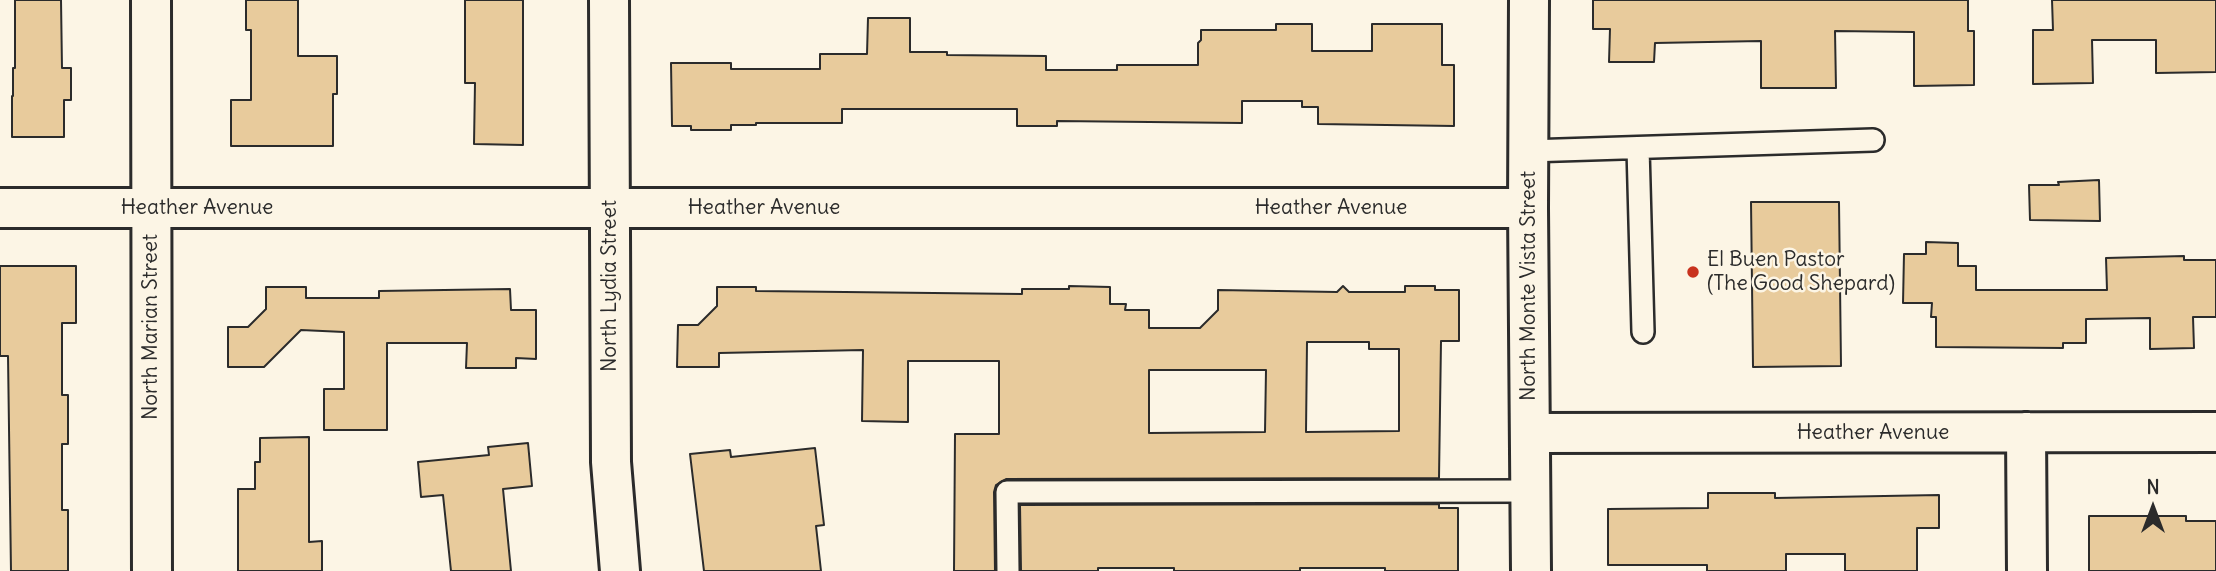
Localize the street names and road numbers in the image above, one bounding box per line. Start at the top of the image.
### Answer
street label: North Monte Vista Street [1516,171,1542,401]
street label: Heather Avenue [121,195,273,221]
street label: Heather Avenue [688,195,840,221]
street label: Heather Avenue [1255,195,1407,221]
street label: North Lydia Street [597,200,623,372]
street label: North Marian Street [138,234,164,420]
street label: Heather Avenue [1797,420,1949,446]

